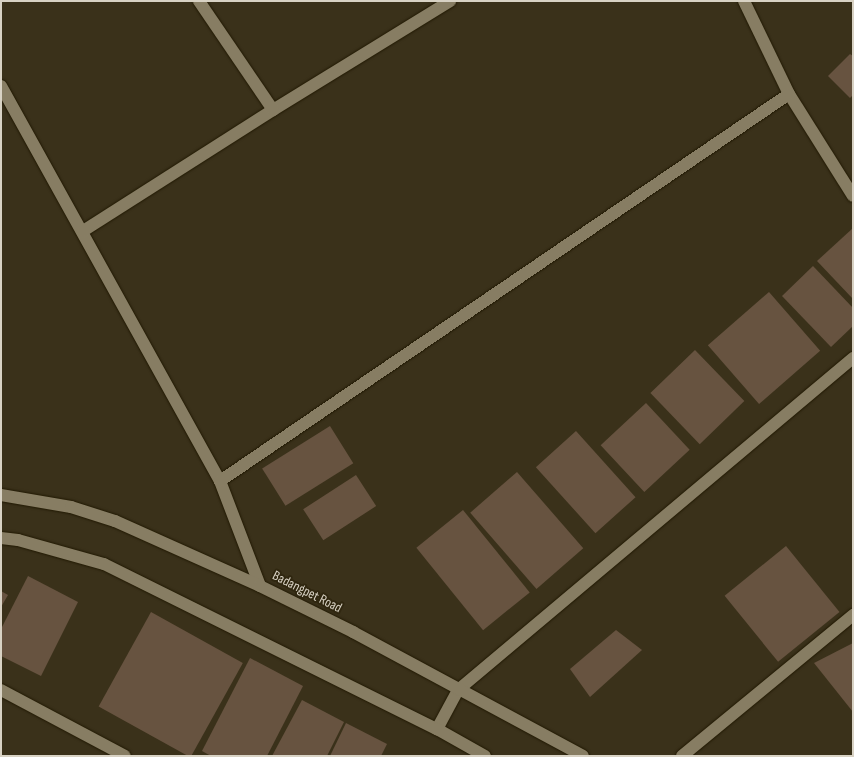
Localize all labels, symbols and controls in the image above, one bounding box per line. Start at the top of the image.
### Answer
street label: Badangpet Road [269,567,345,617]

